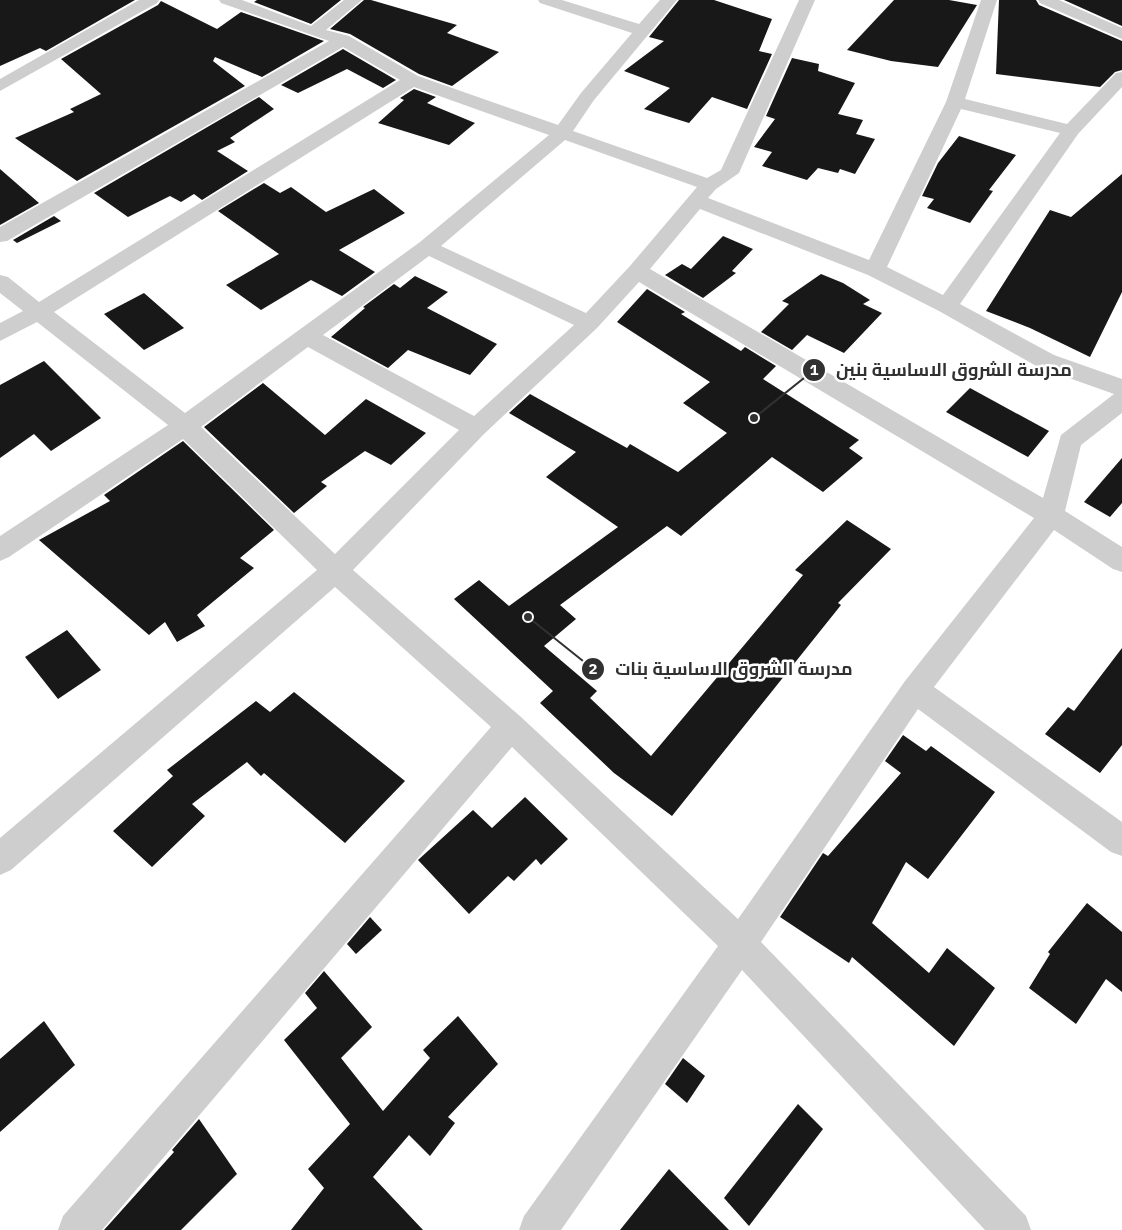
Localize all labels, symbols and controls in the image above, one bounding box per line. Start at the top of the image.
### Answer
callout: مدرسة الشروق الاساسية بنين [801,353,1082,386]
text: مدرسة الشروق الاساسية بنين [836,358,1072,381]
text: 1 [809,360,819,379]
callout: مدرسة الشروق الاساسية بنات [580,652,863,685]
text: مدرسة الشروق الاساسية بنات [615,657,853,680]
text: 2 [588,659,598,678]

